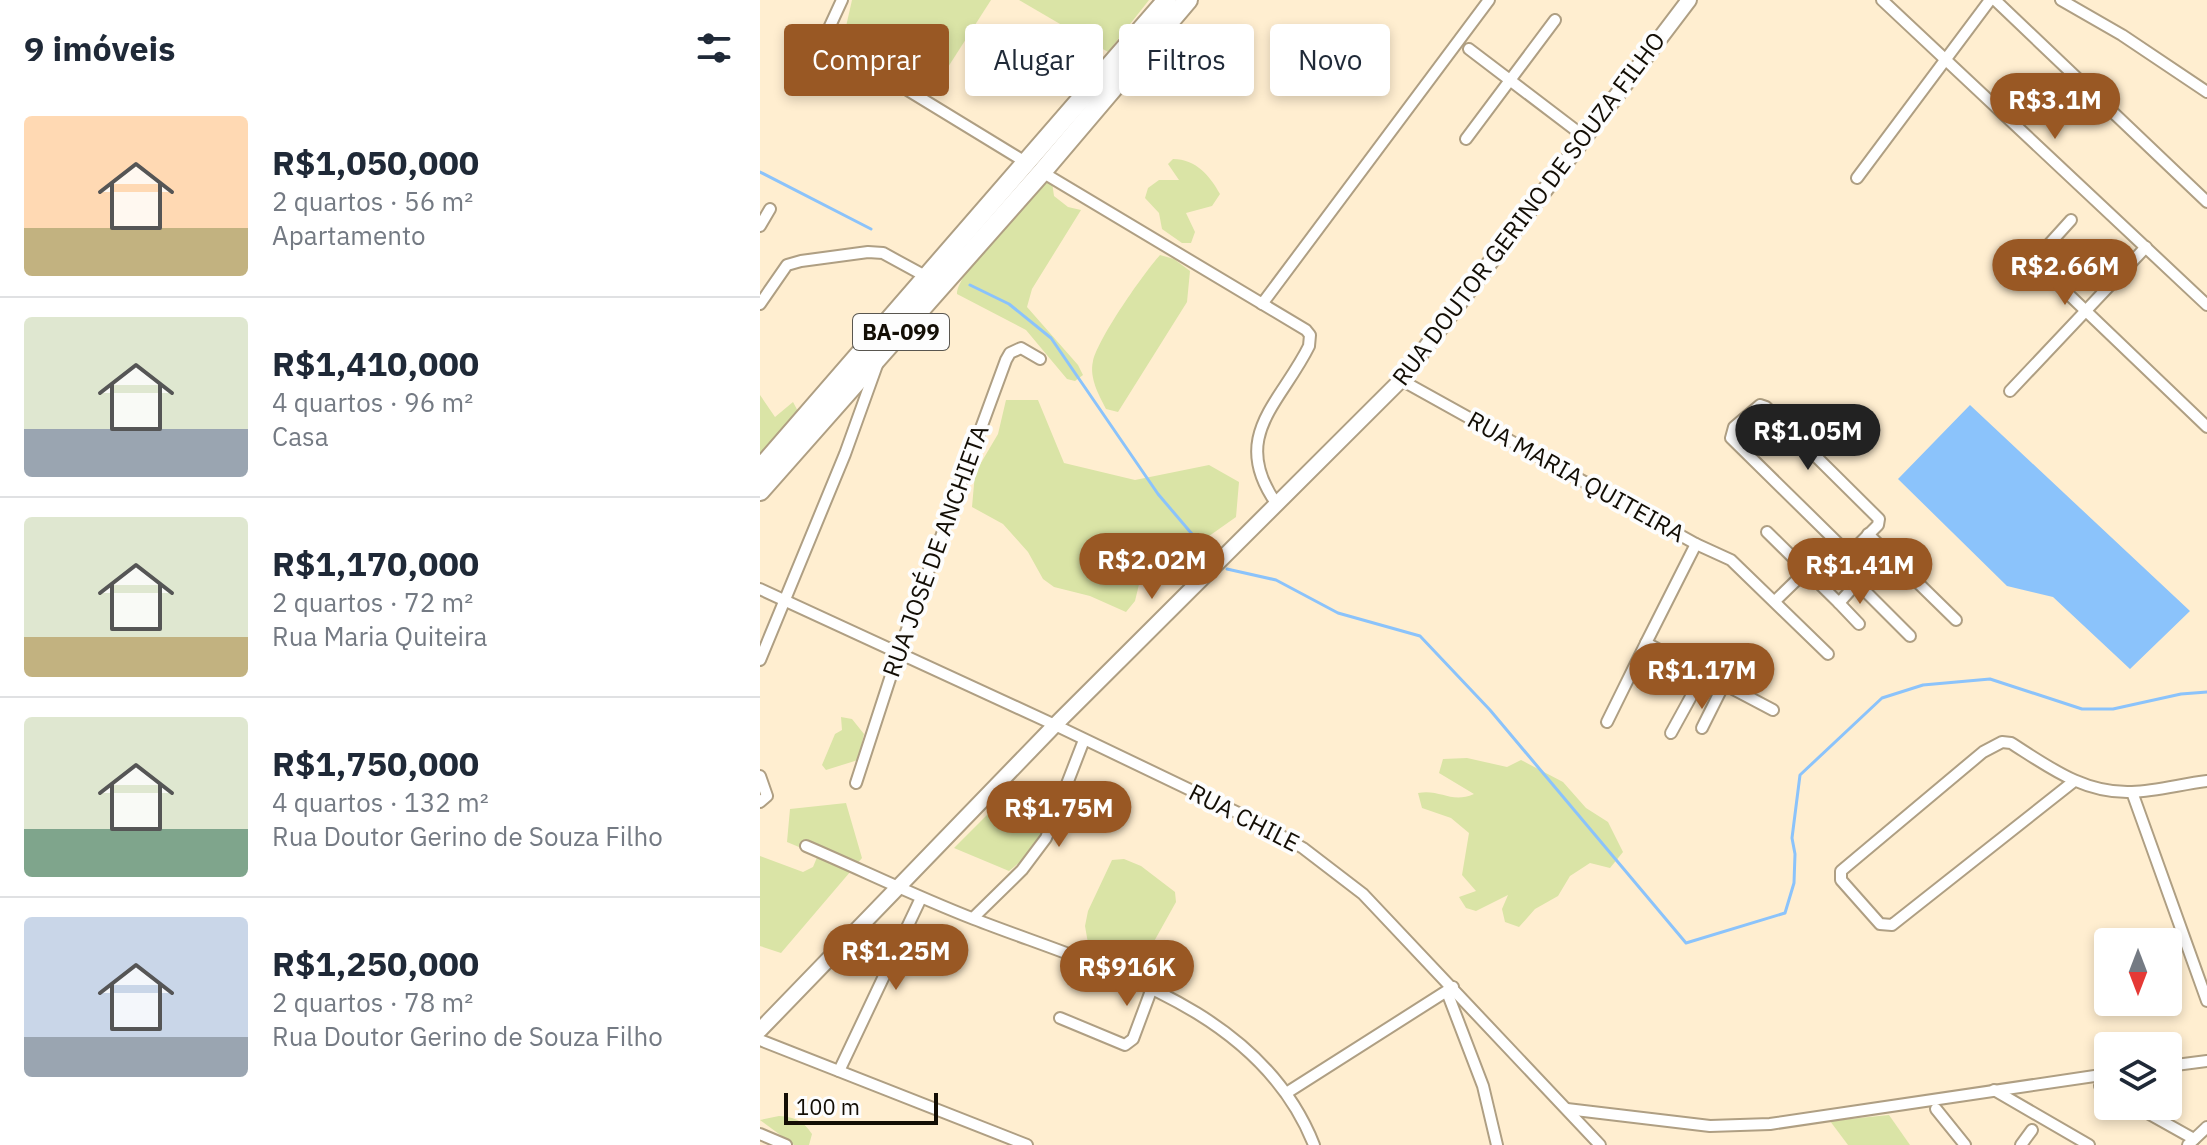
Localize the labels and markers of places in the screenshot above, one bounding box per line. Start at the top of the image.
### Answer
pin: R$3.1M [1990,73,2120,141]
pin: R$2.66M [1991,239,2139,307]
pin: R$1.05M [1734,404,1882,472]
pin: R$2.02M [1078,533,1226,601]
pin: R$1.41M [1786,538,1934,606]
pin: R$1.17M [1628,643,1776,711]
pin: R$1.75M [985,781,1133,849]
pin: R$1.25M [822,924,970,992]
pin: R$916K [1062,940,1192,1008]

